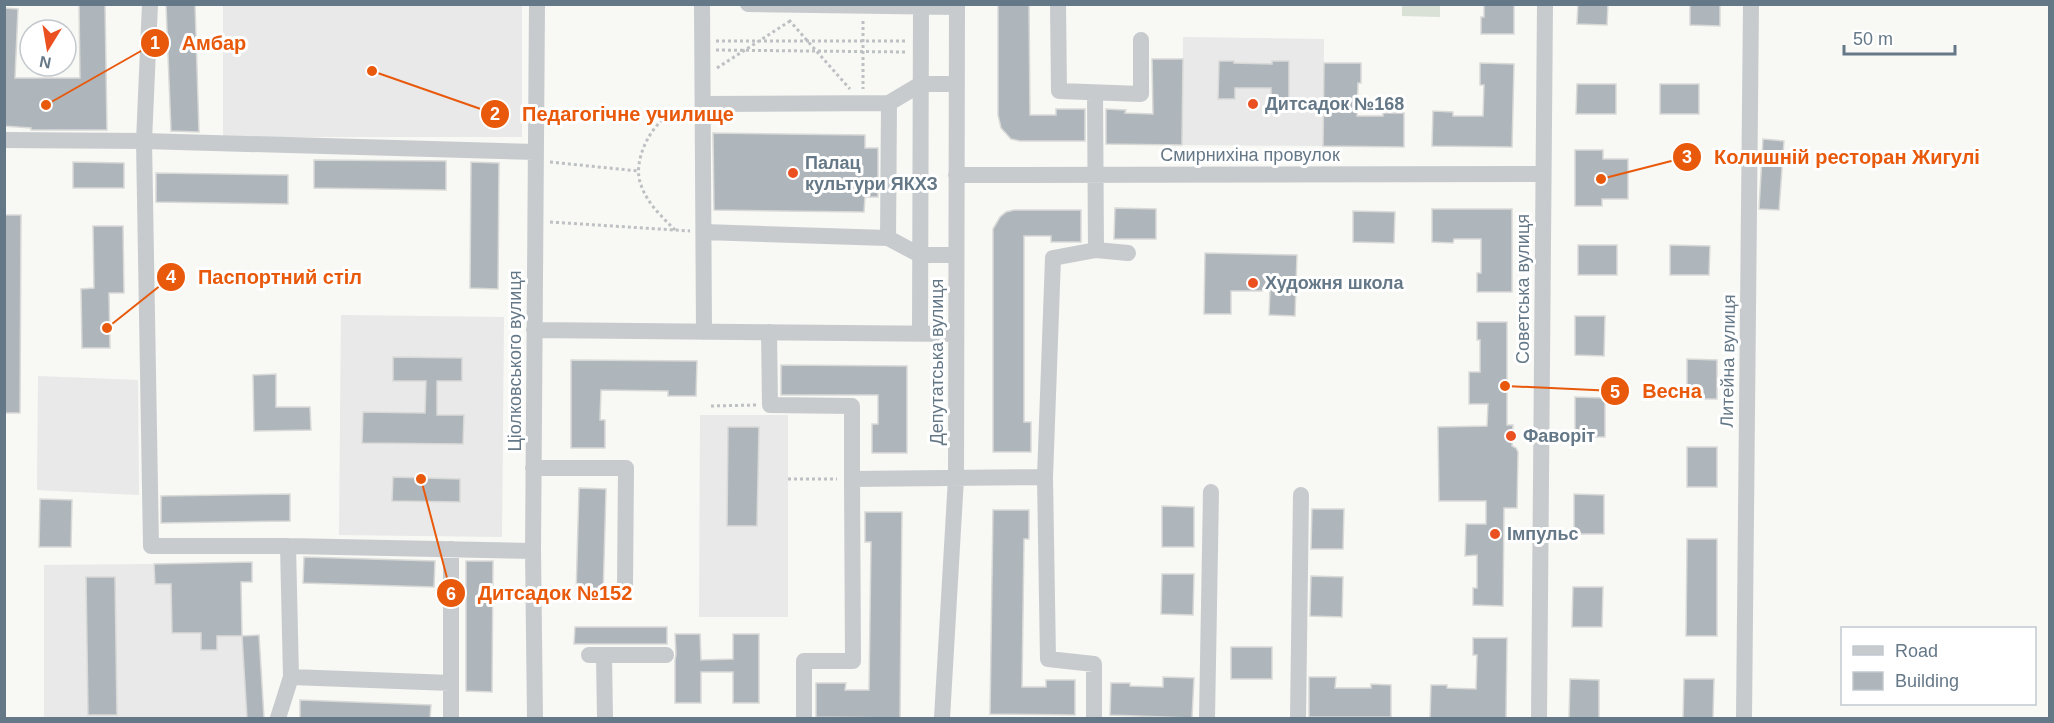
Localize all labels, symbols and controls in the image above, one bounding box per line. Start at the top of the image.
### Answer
north arrow [18,18,78,78]
scale bar [1844,18,1955,56]
callout: Амбар [140,24,258,62]
text: 50 m [1853,29,1893,49]
text: Амбар [182,32,246,54]
text: 1 [150,33,160,53]
text: N [38,53,53,72]
place label: Дитсадок №168 [1265,94,1404,114]
callout: Педагогічне училище [480,95,746,133]
marker: Дитсадок №168 [1246,97,1260,111]
text: Педагогічне училище [522,103,734,125]
text: 2 [490,104,500,124]
callout: Колишній ресторан Жигулі [1672,138,1992,176]
street label: Смирнихіна провулок [1160,145,1340,165]
text: Колишній ресторан Жигулі [1714,146,1980,168]
text: 3 [1682,147,1692,167]
place label: Палац культури ЯКХЗ [805,153,938,194]
marker: Палац культури ЯКХЗ [786,166,800,180]
street label: Советська вулиця [1513,214,1533,364]
callout: Паспортний стіл [156,258,374,296]
text: Паспортний стіл [198,266,362,288]
text: 4 [166,267,176,287]
street label: Ціолковського вулиця [505,271,525,451]
place label: Художня школа [1265,273,1404,293]
marker: Художня школа [1246,276,1260,290]
street label: Депутатська вулиця [927,279,947,445]
street label: Литейна вулиця [1717,294,1739,428]
callout: Весна [1600,372,1714,410]
text: Весна [1642,380,1703,402]
text: 5 [1610,382,1620,402]
place label: Фаворіт [1523,426,1595,446]
marker: Фаворіт [1504,429,1518,443]
place label: Імпульс [1507,524,1578,544]
marker: Імпульс [1488,527,1502,541]
callout: Дитсадок №152 [436,574,644,612]
text: Дитсадок №152 [478,582,632,604]
text: 6 [446,584,456,604]
legend [1841,627,2036,705]
text: Road [1895,641,1938,661]
text: Building [1895,671,1959,691]

